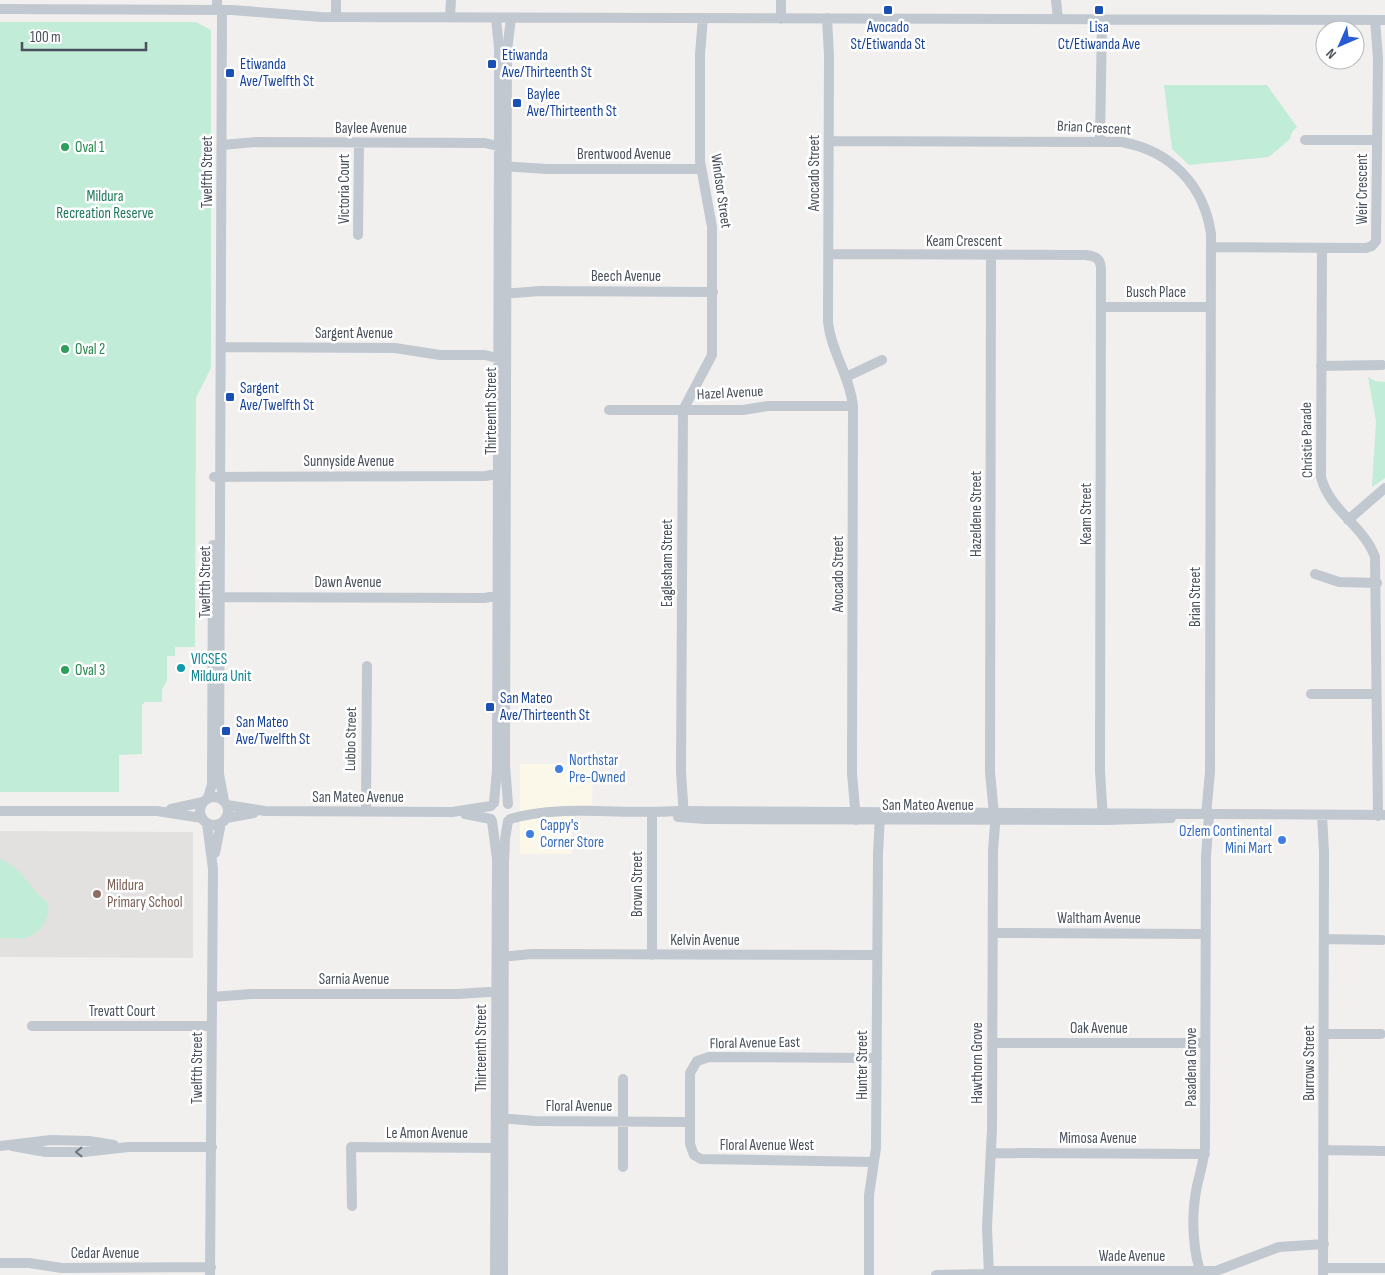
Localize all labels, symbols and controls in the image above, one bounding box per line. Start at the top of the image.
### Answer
marker: Avocado St/Etiwanda St [882,4,894,16]
marker: Lisa Ct/Etiwanda Ave [1093,4,1105,16]
place label: Avocado St/Etiwanda St [851,18,926,54]
place label: Lisa Ct/Etiwanda Ave [1058,18,1140,54]
scale bar [22,20,146,52]
north arrow [1315,20,1365,70]
text: 100 m [30,28,61,47]
text: N [1323,45,1340,62]
place label: Etiwanda Ave/Thirteenth St [501,46,592,82]
place label: Etiwanda Ave/Twelfth St [239,55,314,91]
marker: Etiwanda Ave/Thirteenth St [486,58,498,70]
marker: Etiwanda Ave/Twelfth St [224,67,236,79]
place label: Baylee Ave/Thirteenth St [526,85,617,121]
marker: Baylee Ave/Thirteenth St [511,97,523,109]
street label: Brian Crescent [1056,117,1132,139]
street label: Baylee Avenue [335,119,407,138]
street label: Avocado Street [805,134,824,212]
street label: Twelfth Street [198,136,217,208]
place label: Oval 1 [75,138,105,157]
marker: Oval 1 [59,141,71,153]
street label: Brentwood Avenue [577,145,671,164]
street label: Windsor Street [706,152,736,230]
street label: Weir Crescent [1353,153,1372,224]
street label: Victoria Court [335,154,354,224]
park label: Mildura Recreation Reserve [56,187,154,223]
street label: Keam Crescent [926,232,1002,251]
street label: Beech Avenue [591,267,661,286]
street label: Busch Place [1126,283,1186,302]
street label: Sargent Avenue [315,324,393,343]
place label: Oval 2 [75,340,105,359]
marker: Oval 2 [59,343,71,355]
street label: Thirteenth Street [482,367,501,455]
place label: Sargent Ave/Twelfth St [239,379,314,415]
street label: Hazel Avenue [696,382,764,404]
marker: Sargent Ave/Twelfth St [224,391,236,403]
street label: Christie Parade [1297,402,1317,478]
street label: Sunnyside Avenue [304,452,394,471]
street label: Hazeldene Street [967,471,986,557]
street label: Keam Street [1077,483,1096,545]
street label: Eaglesham Street [658,519,677,607]
street label: Avocado Street [829,535,848,613]
street label: Twelfth Street [196,546,215,618]
street label: Brian Street [1186,567,1205,627]
street label: Dawn Avenue [315,573,381,592]
place label: VICSES Mildura Unit [191,650,252,686]
place label: Oval 3 [75,661,105,680]
marker: VICSES Mildura Unit [175,662,187,674]
marker: Oval 3 [59,664,71,676]
place label: San Mateo Ave/Thirteenth St [499,689,590,725]
marker: San Mateo Ave/Thirteenth St [484,701,496,713]
street label: Lubbo Street [341,706,361,771]
place label: San Mateo Ave/Twelfth St [235,713,310,749]
marker: San Mateo Ave/Twelfth St [220,725,232,737]
place label: Northstar Pre-Owned [569,751,625,787]
marker: Northstar Pre-Owned [553,763,565,775]
street label: San Mateo Avenue [312,788,404,807]
street label: San Mateo Avenue [882,796,974,815]
place label: Cappy's Corner Store [540,816,604,852]
place label: Ozlem Continental Mini Mart [1179,822,1272,858]
marker: Cappy's Corner Store [524,828,536,840]
marker: Ozlem Continental Mini Mart [1276,834,1288,846]
street label: Brown Street [628,851,647,917]
place label: Mildura Primary School [107,876,183,912]
marker: Mildura Primary School [91,888,103,900]
street label: Waltham Avenue [1057,909,1141,928]
street label: Kelvin Avenue [670,931,740,950]
street label: Sarnia Avenue [319,970,389,989]
street label: Trevatt Court [89,1002,156,1021]
street label: Thirteenth Street [472,1004,491,1092]
street label: Oak Avenue [1070,1019,1128,1038]
street label: Hawthorn Grove [968,1022,987,1104]
street label: Burrows Street [1300,1025,1319,1101]
street label: Pasadena Grove [1182,1027,1201,1107]
street label: Hunter Street [853,1030,872,1100]
street label: Twelfth Street [188,1032,207,1104]
street label: Floral Avenue East [710,1033,801,1053]
street label: Floral Avenue [546,1097,612,1116]
street label: Le Amon Avenue [386,1124,468,1143]
street label: Mimosa Avenue [1059,1129,1137,1148]
street label: Floral Avenue West [720,1136,815,1155]
one-way arrow [75,1147,83,1157]
street label: Cedar Avenue [71,1244,139,1263]
street label: Wade Avenue [1099,1247,1165,1266]

